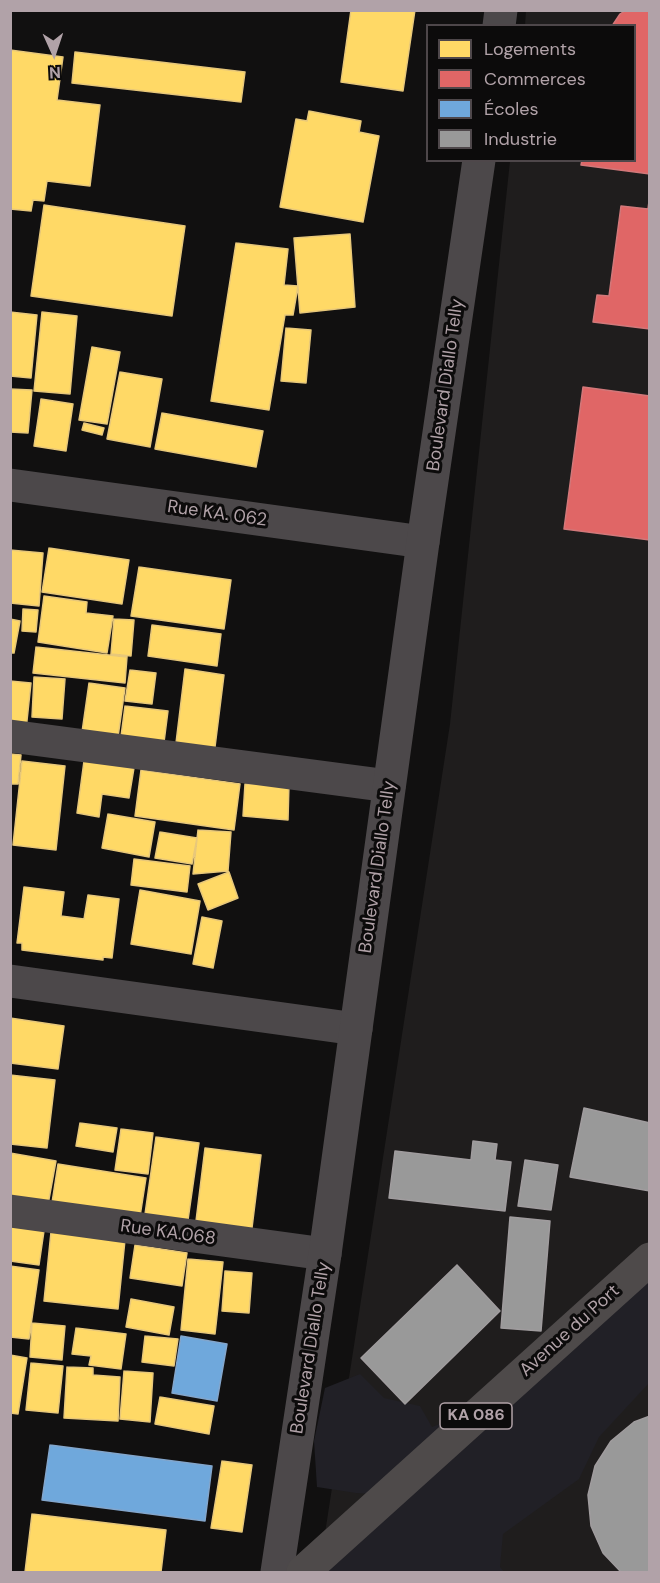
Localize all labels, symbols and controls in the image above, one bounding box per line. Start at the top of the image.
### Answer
north arrow [24,24,84,84]
legend [426,24,636,162]
text: Logements [484,37,576,61]
text: N [49,62,61,83]
text: Commerces [484,67,586,91]
text: Écoles [484,97,538,121]
text: Industrie [484,127,557,151]
street label: Boulevard Diallo Telly [423,298,469,472]
street label: Rue KA. 062 [166,496,268,532]
street label: Boulevard Diallo Telly [355,780,401,954]
street label: Rue KA.068 [119,1216,217,1250]
street label: Boulevard Diallo Telly [287,1261,335,1435]
street label: Avenue du Port [516,1281,624,1381]
road number: KA 086 [440,1403,512,1429]

